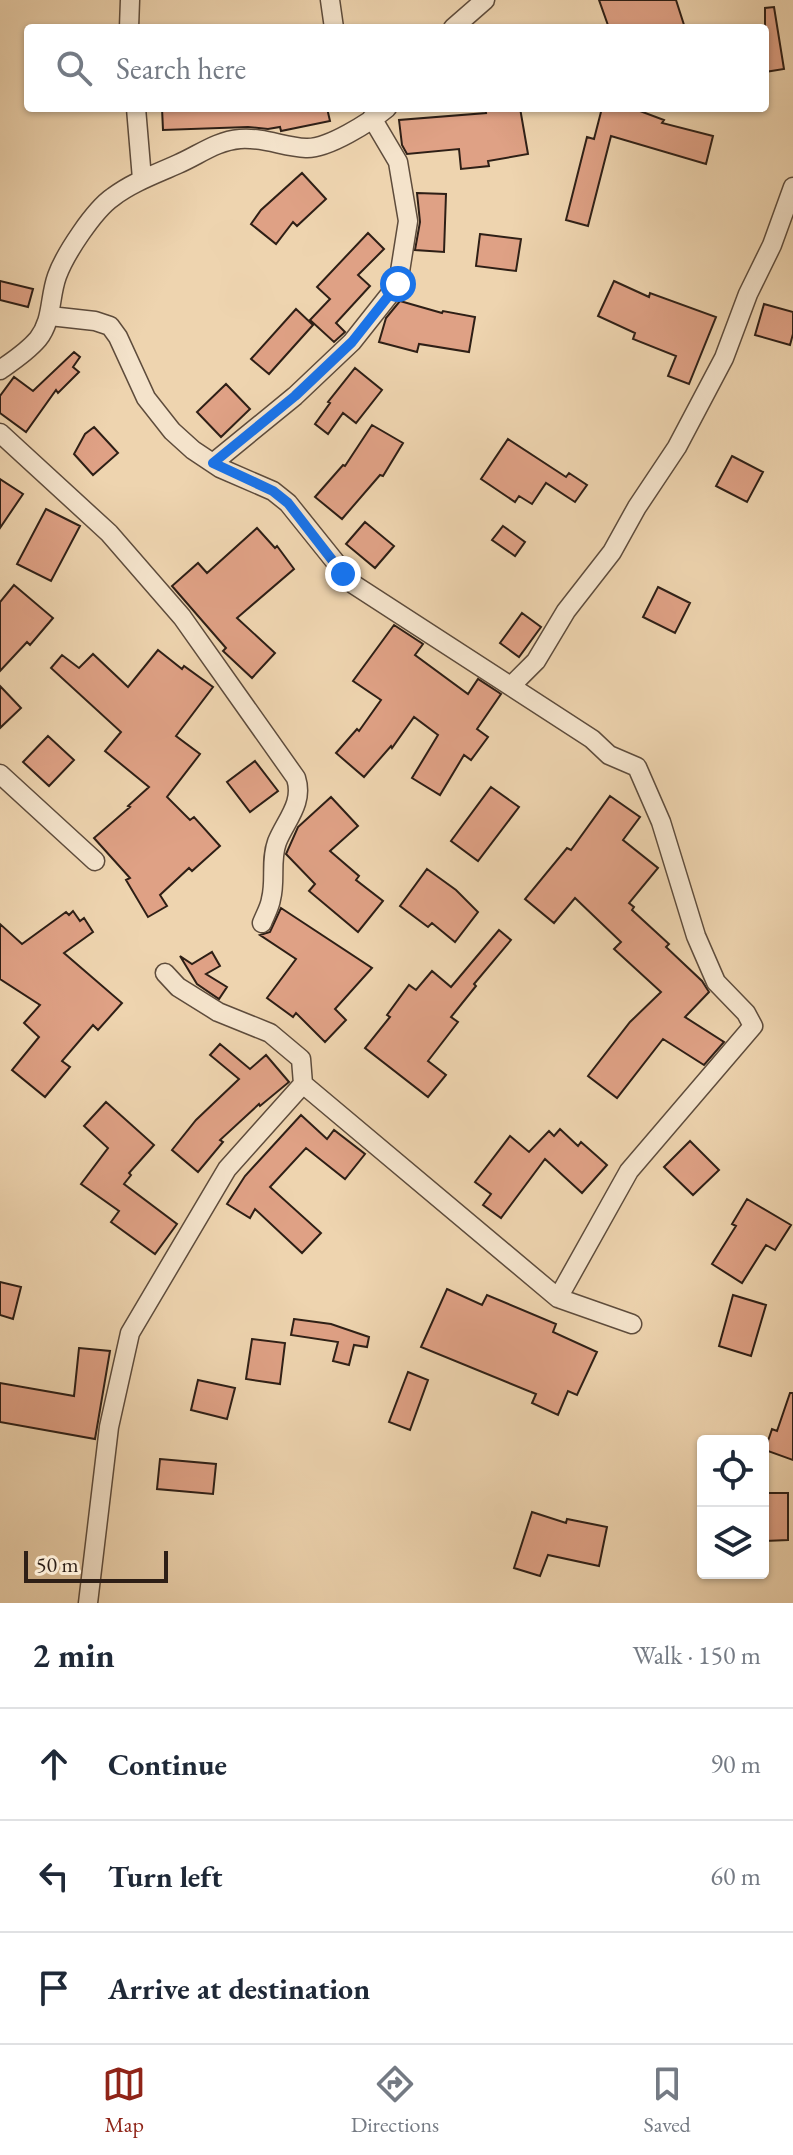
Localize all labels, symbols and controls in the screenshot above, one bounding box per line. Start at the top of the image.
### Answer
search box [24,24,769,112]
icon: search [52,46,96,90]
text: Search here [116,49,246,88]
route start [380,266,416,302]
route end [325,556,361,592]
map controls [697,1435,769,1579]
button: locate [697,1435,769,1507]
button: layers [697,1507,769,1579]
scale bar [24,1547,168,1583]
text: 50 m [36,1550,79,1579]
text: 2 min [32,1633,115,1677]
text: Walk · 150 m [633,1638,761,1672]
icon: ahead [32,1742,76,1786]
text: Continue [108,1745,227,1784]
text: 90 m [711,1747,761,1781]
icon: left [32,1854,76,1898]
text: Turn left [108,1857,222,1896]
text: 60 m [711,1859,761,1893]
icon: arrive [32,1966,76,2010]
text: Arrive at destination [108,1969,370,2008]
tab: Map [102,2062,146,2139]
tab: Directions [351,2062,439,2139]
tab: Saved [644,2062,691,2139]

